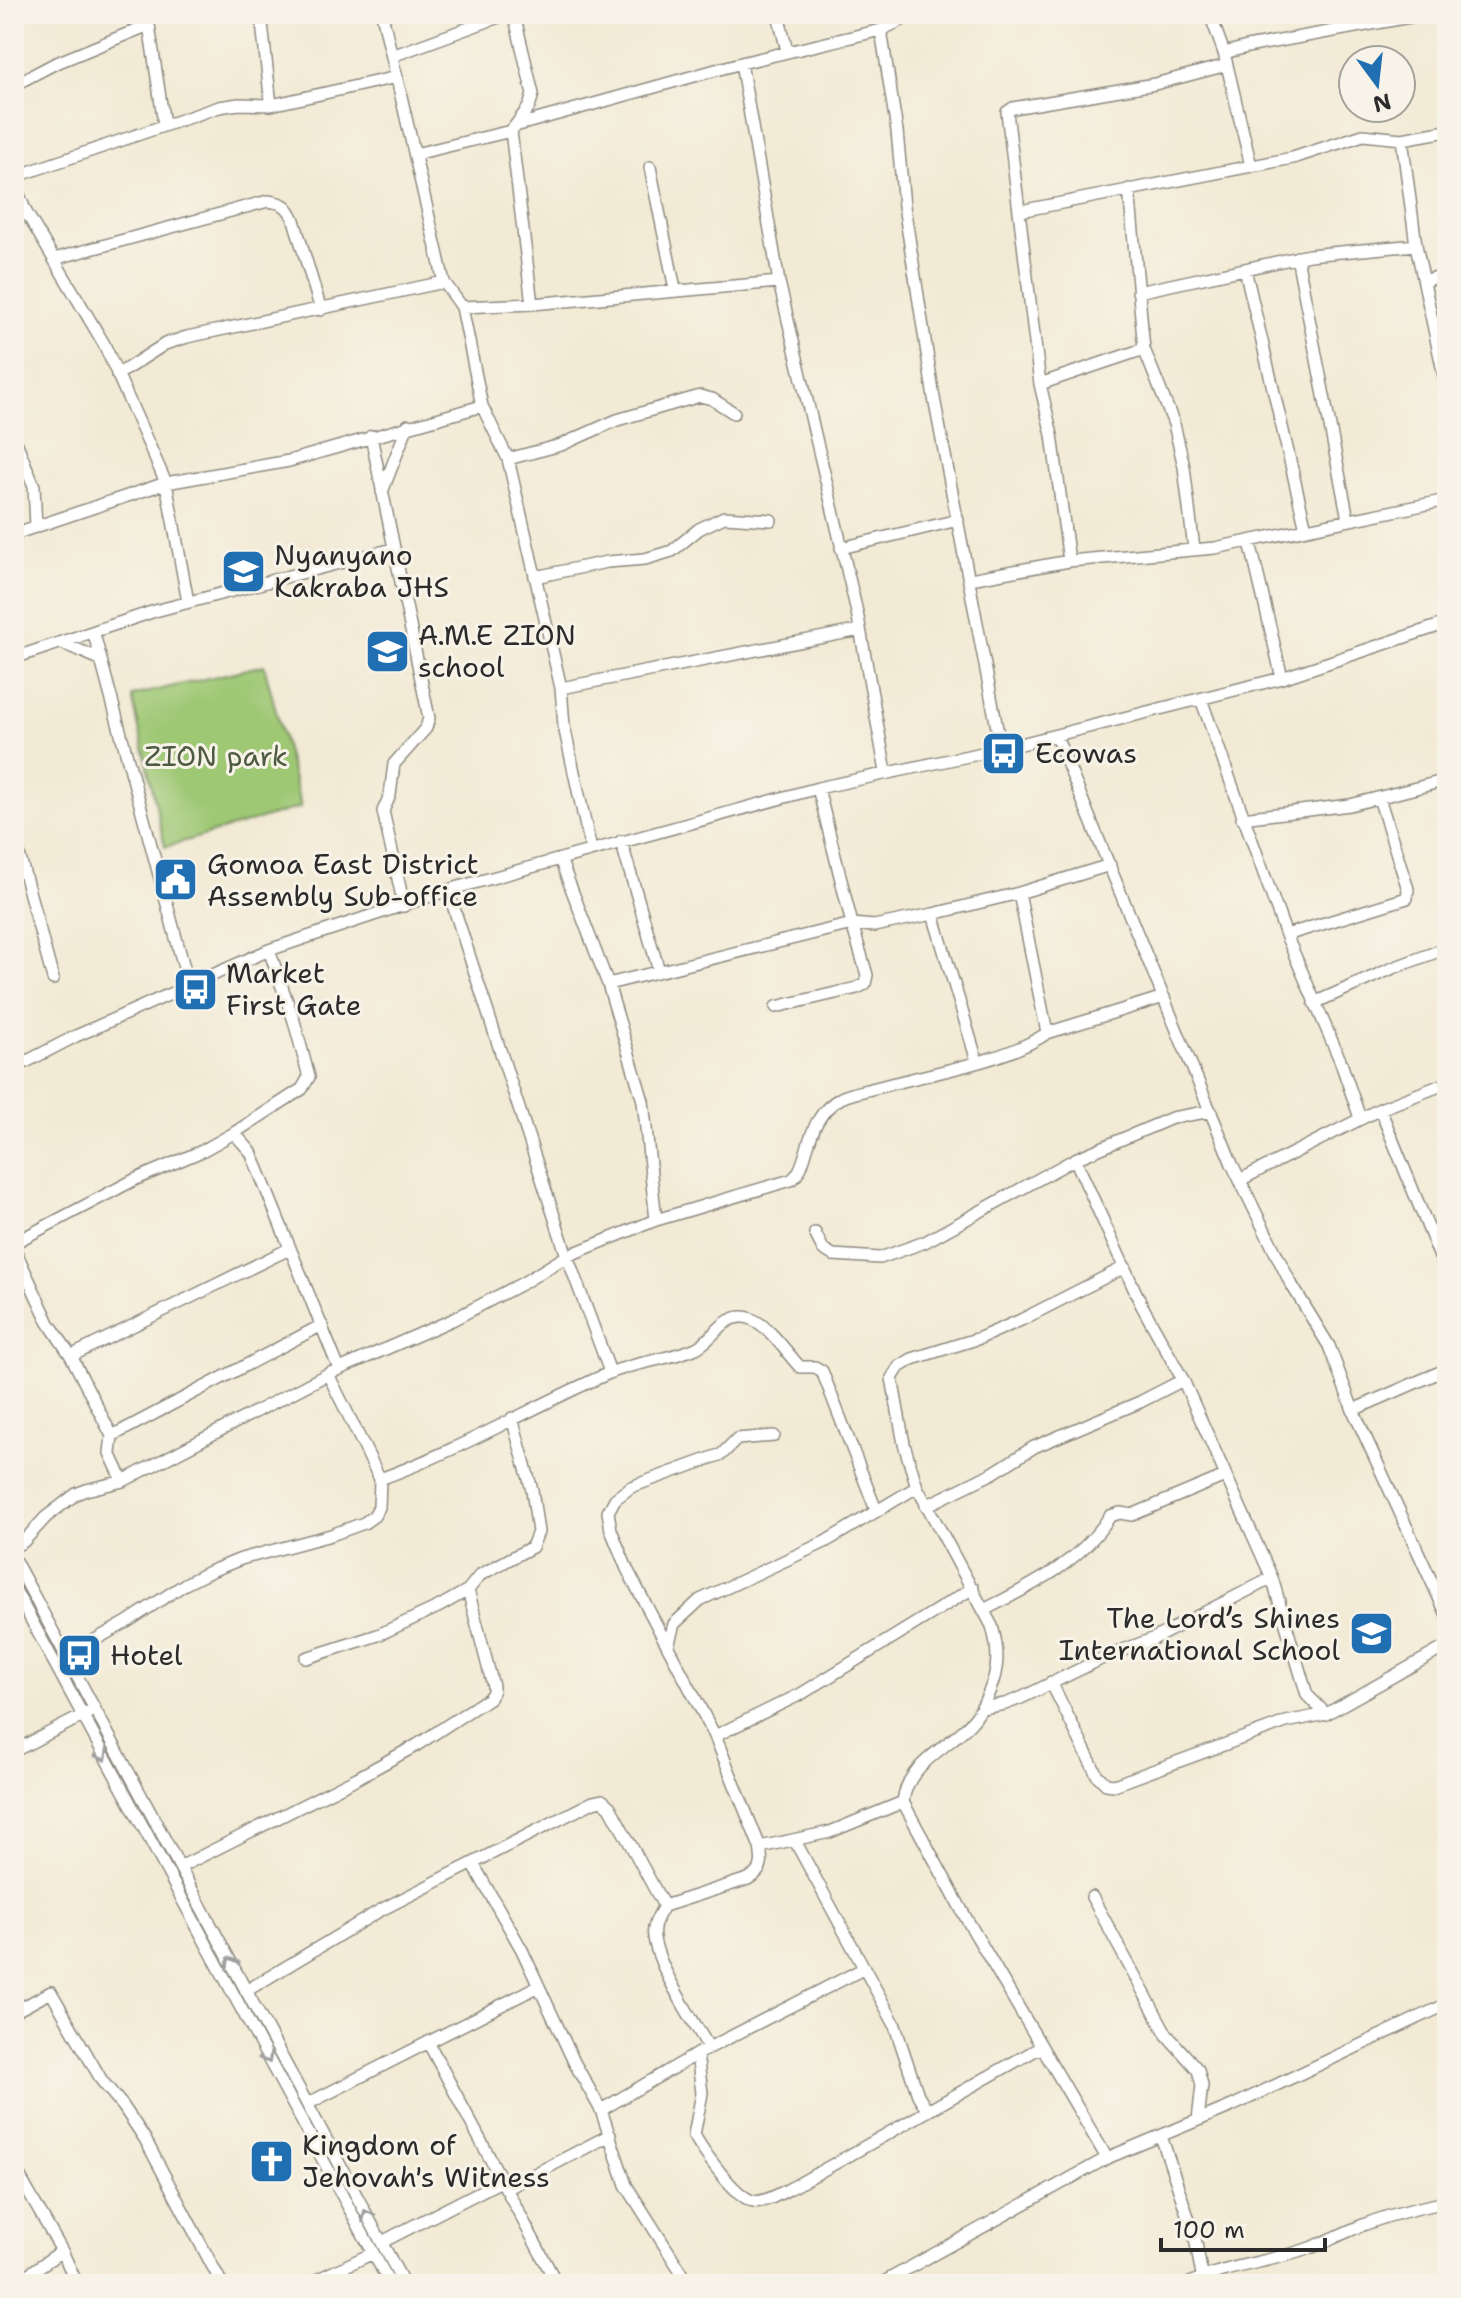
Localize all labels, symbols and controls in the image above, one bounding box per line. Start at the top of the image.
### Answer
north arrow [1337,44,1417,124]
text: N [1370,87,1394,119]
place label: Nyanyano Kakraba JHS [274,536,449,606]
school or university icon: Nyanyano Kakraba JHS [219,547,267,595]
place label: A.M.E ZION school [418,616,576,686]
school or university icon: A.M.E ZION school [363,627,411,675]
bus stop icon: Ecowas [980,729,1028,777]
place label: Ecowas [1035,734,1137,772]
park label: ZION park [144,737,288,775]
place label: Gomoa East District Assembly Sub-office [207,845,479,915]
public building icon: Gomoa East District Assembly Sub-office [152,856,200,904]
place label: Market First Gate [226,954,362,1024]
bus stop icon: Market First Gate [171,965,219,1013]
place label: The Lord’s Shines International School [1059,1599,1341,1669]
school or university icon: The Lord’s Shines International School [1347,1610,1395,1658]
bus stop icon: Hotel [55,1631,103,1679]
place label: Hotel [110,1636,183,1674]
one-way arrow [93,1747,109,1761]
one-way arrow [225,1955,240,1970]
one-way arrow [257,2050,272,2064]
place label: Kingdom of Jehovah's Witness [302,2126,550,2196]
church icon: Kingdom of Jehovah's Witness [247,2137,295,2185]
scale bar [1161,2202,1325,2252]
one-way arrow [362,2209,377,2223]
text: 100 m [1173,2214,1245,2246]

